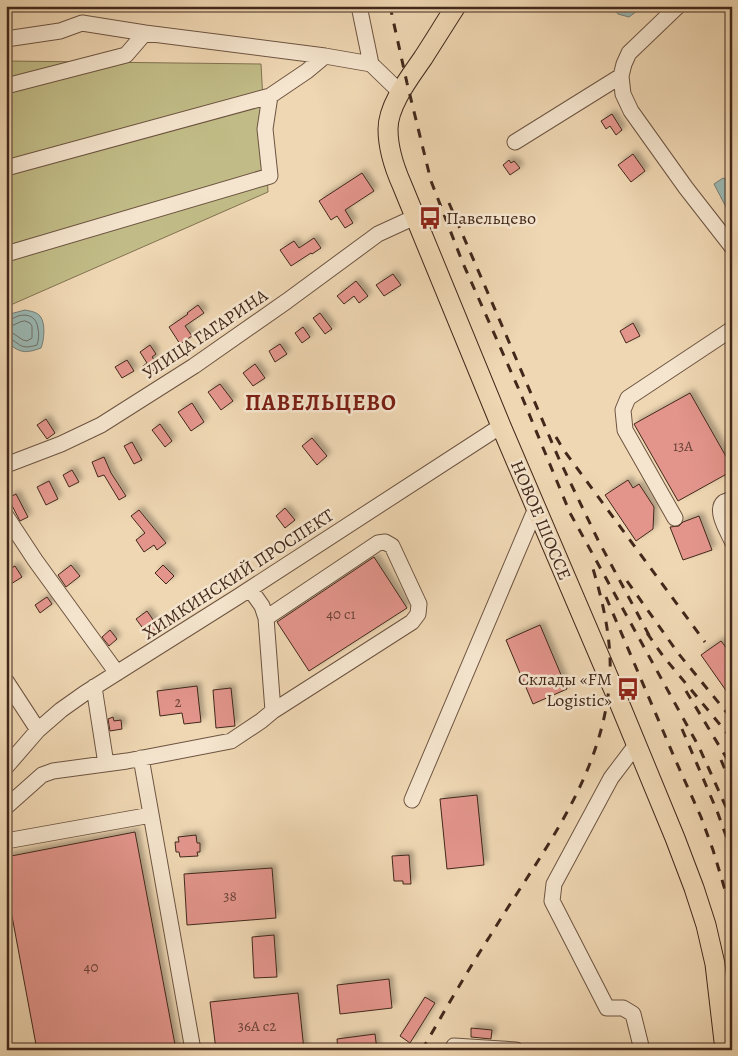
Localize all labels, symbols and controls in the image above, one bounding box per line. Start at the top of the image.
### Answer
bus stop icon: Павельцево [417,205,443,231]
place label: Павельцево [446,206,536,230]
street label: УЛИЦА ГАГАРИНА [138,283,273,385]
district label: ПАВЕЛЬЦЕВО [245,388,397,418]
house number: 13А [673,436,693,456]
street label: НОВОЕ ШОССЕ [505,456,577,584]
street label: ХИМКИНСКИЙ ПРОСПЕКТ [138,503,339,645]
house number: 40 с1 [326,604,356,624]
place label: Склады «FM Logistic» [518,667,612,712]
bus stop icon: Склады «FM Logistic» [615,676,641,702]
house number: 2 [174,692,182,712]
house number: 38 [223,886,237,906]
house number: 40 [84,957,98,977]
house number: 36А с2 [238,1016,276,1036]

